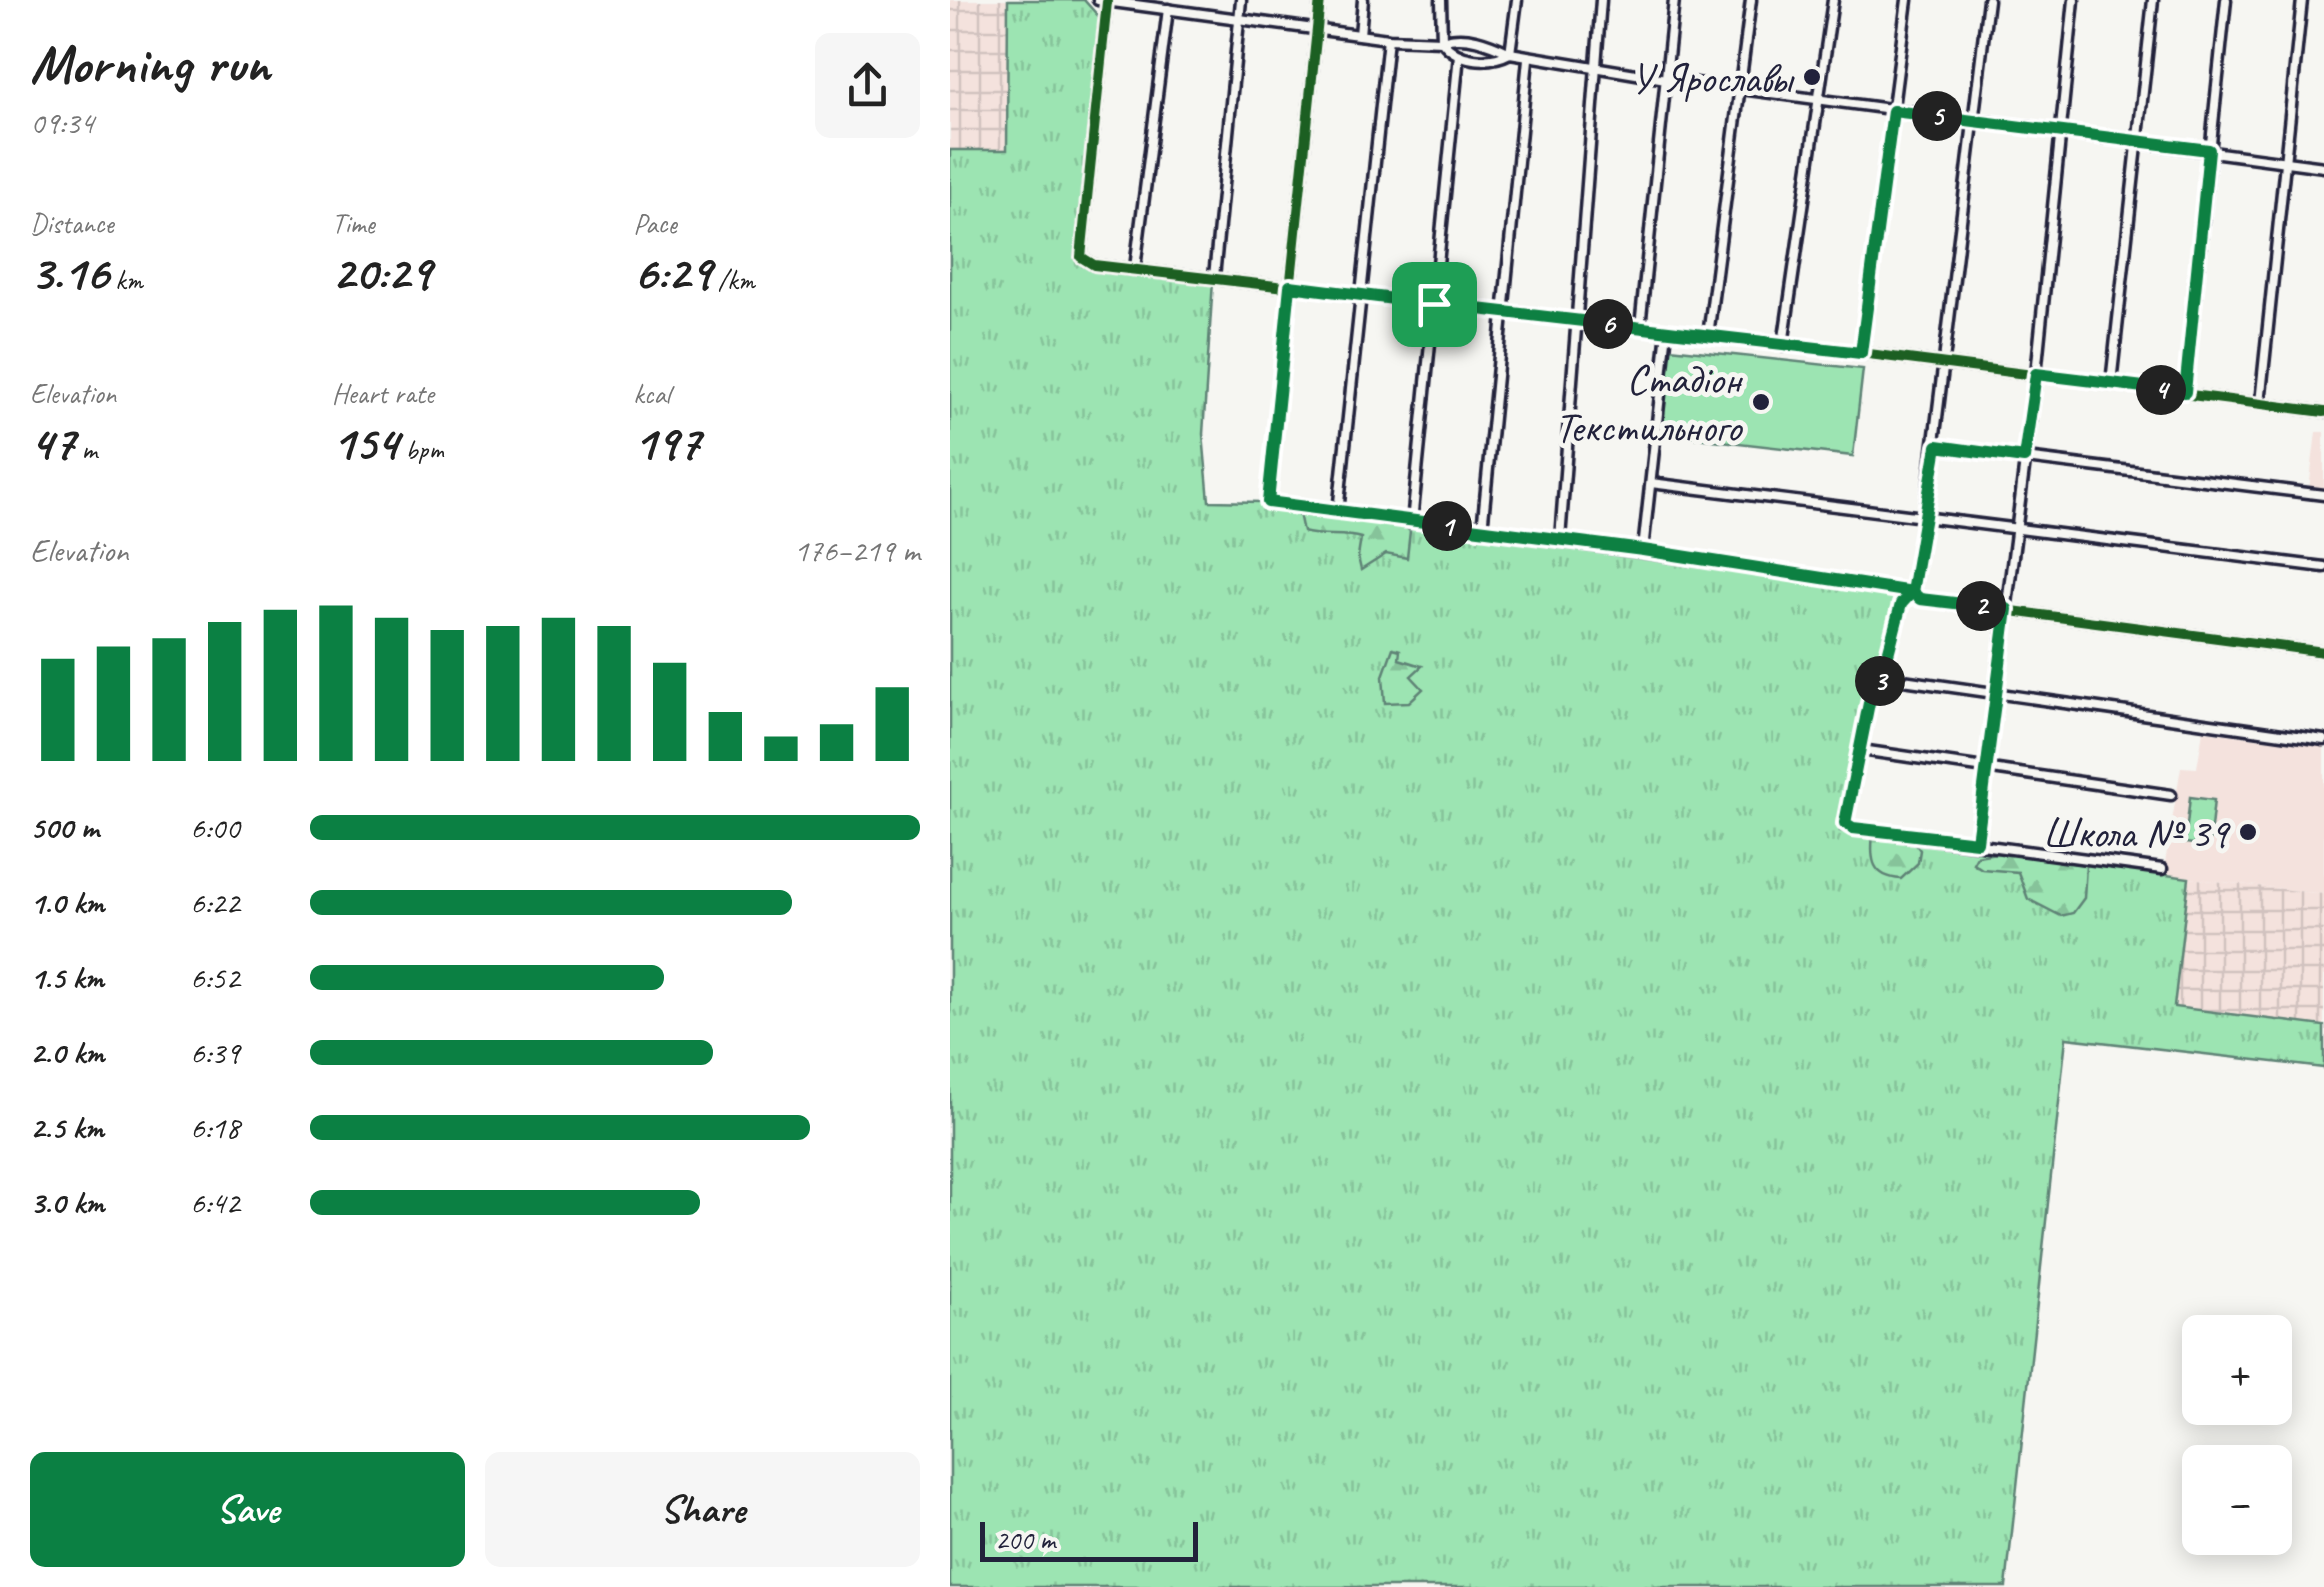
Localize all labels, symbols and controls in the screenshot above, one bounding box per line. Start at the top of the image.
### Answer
text: Morning run [30,29,270,99]
button: share [815,33,920,138]
place label: У Ярославы [1631,52,1795,105]
marker: У Ярославы [1801,66,1823,88]
pin: 5 [1912,91,1962,141]
text: 5 [1931,98,1943,133]
text: 09:34 [30,102,94,143]
text: Distance [30,206,114,241]
text: Time [332,206,375,241]
text: Pace [633,206,676,241]
text: 3.16 [30,241,108,304]
text: 20:29 [332,241,431,304]
text: 6:29 [633,241,711,304]
text: km [108,262,143,297]
text: /km [711,262,755,297]
pin [1392,262,1477,347]
icon: arrive [1407,277,1462,332]
pin: 6 [1583,299,1633,349]
text: 6 [1601,306,1615,341]
place label: Стадіон Текстильного [1555,353,1744,454]
pin: 4 [2136,365,2186,415]
text: 4 [2155,372,2167,407]
text: Elevation [30,376,116,411]
text: Heart rate [332,376,434,411]
text: kcal [633,376,670,411]
marker: Стадіон Текстильного [1750,391,1772,413]
text: 47 [30,411,75,474]
text: 154 [332,411,398,474]
text: 197 [633,411,700,474]
text: m [75,432,97,467]
text: bpm [398,432,444,467]
pin: 1 [1422,501,1472,551]
text: 1 [1441,508,1453,543]
text: Elevation [30,530,128,571]
text: 176–219 m [794,530,920,571]
pin: 2 [1956,581,2006,631]
text: 2 [1975,588,1987,623]
pin: 3 [1855,656,1905,706]
text: 3 [1874,663,1886,698]
text: 500 m [30,807,99,848]
text: 6:00 [190,807,240,848]
place label: Школа № 39 [2043,807,2231,860]
marker: Школа № 39 [2237,821,2259,843]
text: 1.0 km [30,882,104,923]
text: 6:22 [190,882,240,923]
text: 1.5 km [30,957,104,998]
text: 6:52 [190,957,240,998]
text: 2.0 km [30,1032,104,1073]
text: 6:39 [190,1032,240,1073]
text: 2.5 km [30,1107,104,1148]
text: 6:18 [190,1107,240,1148]
text: 3.0 km [30,1182,104,1223]
text: 6:42 [190,1182,240,1223]
map controls [2182,1315,2292,1555]
button: + [2182,1315,2292,1425]
button: − [2182,1445,2292,1555]
button: Save [30,1452,465,1567]
button: Share [485,1452,920,1567]
scale bar [980,1517,1198,1562]
text: 200 m [995,1522,1055,1557]

